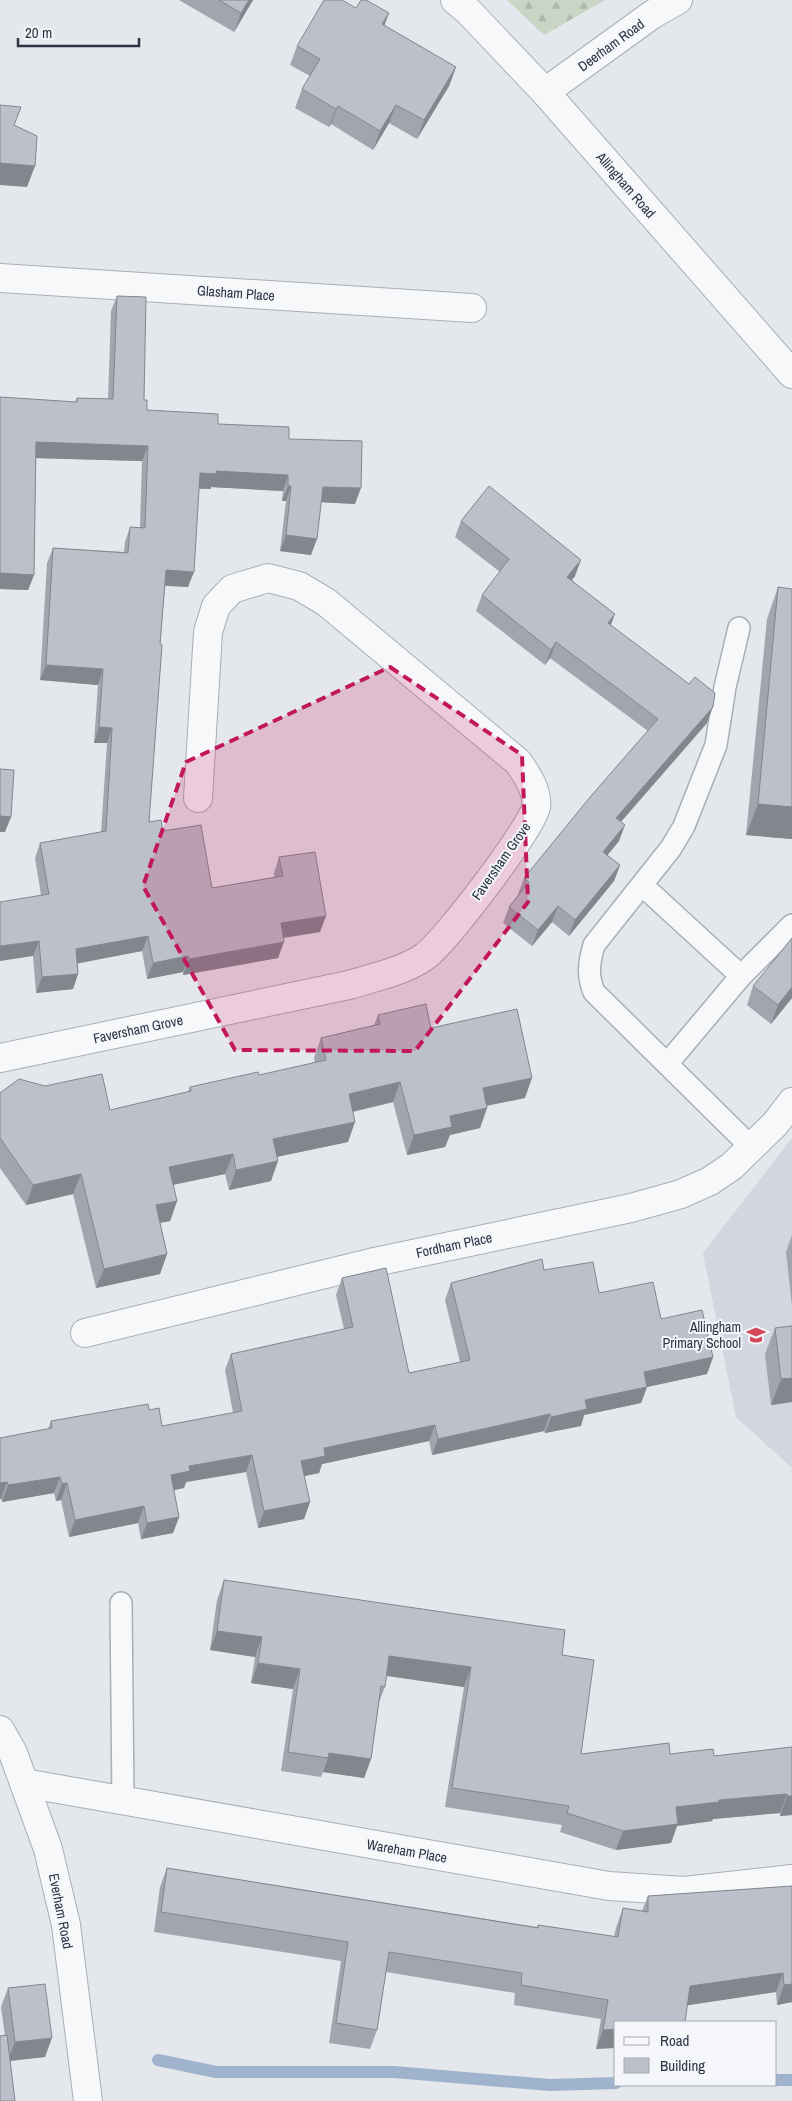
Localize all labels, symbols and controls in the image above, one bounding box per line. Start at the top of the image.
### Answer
scale bar [18,15,139,47]
street label: Deerham Road [574,15,648,75]
text: 20 m [25,22,52,43]
street label: Allingham Road [592,148,660,222]
street label: Glasham Place [197,281,275,305]
street label: Faversham Grove [467,818,535,904]
street label: Faversham Grove [91,1011,185,1047]
street label: Fordham Place [414,1228,494,1262]
place label: Allingham Primary School [663,1318,741,1352]
school or university icon: Allingham Primary School [745,1324,767,1346]
street label: Wareham Place [365,1835,449,1867]
street label: Everham Road [45,1872,77,1950]
legend [614,2021,777,2086]
text: Road [660,2030,689,2051]
text: Building [660,2055,705,2076]

